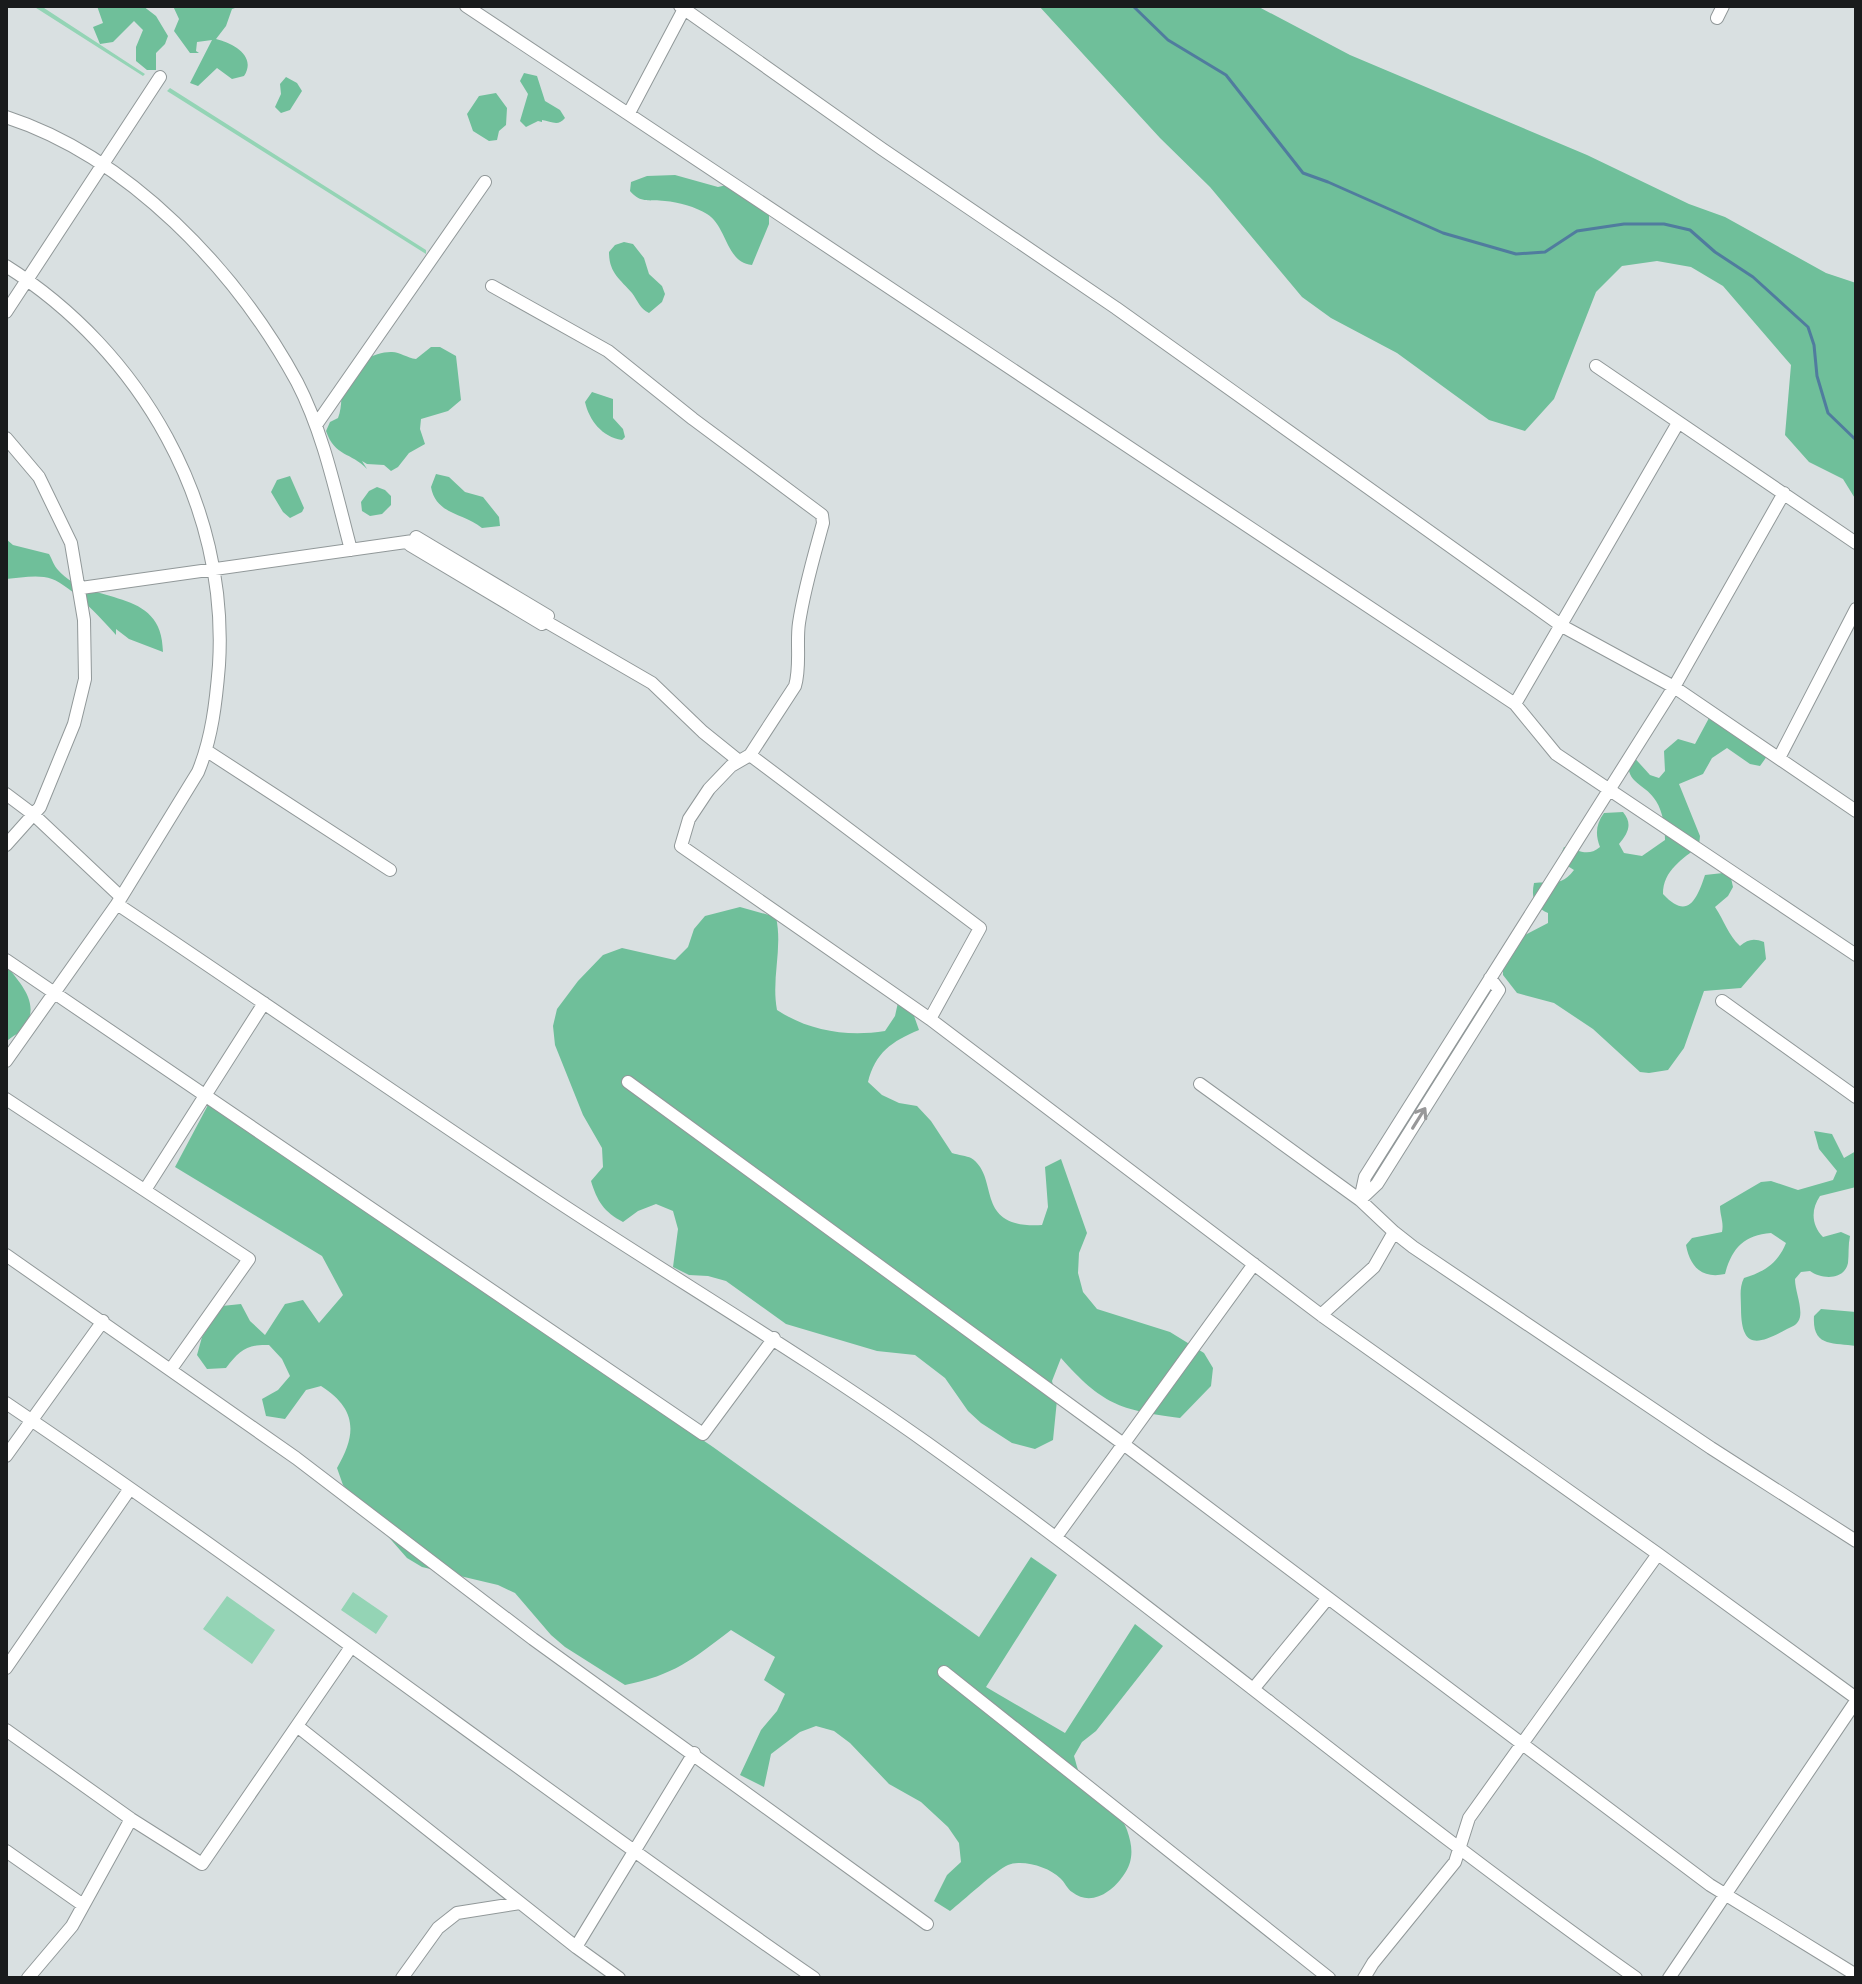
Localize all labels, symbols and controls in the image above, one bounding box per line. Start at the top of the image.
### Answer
one-way arrow [1411,1107,1427,1130]

